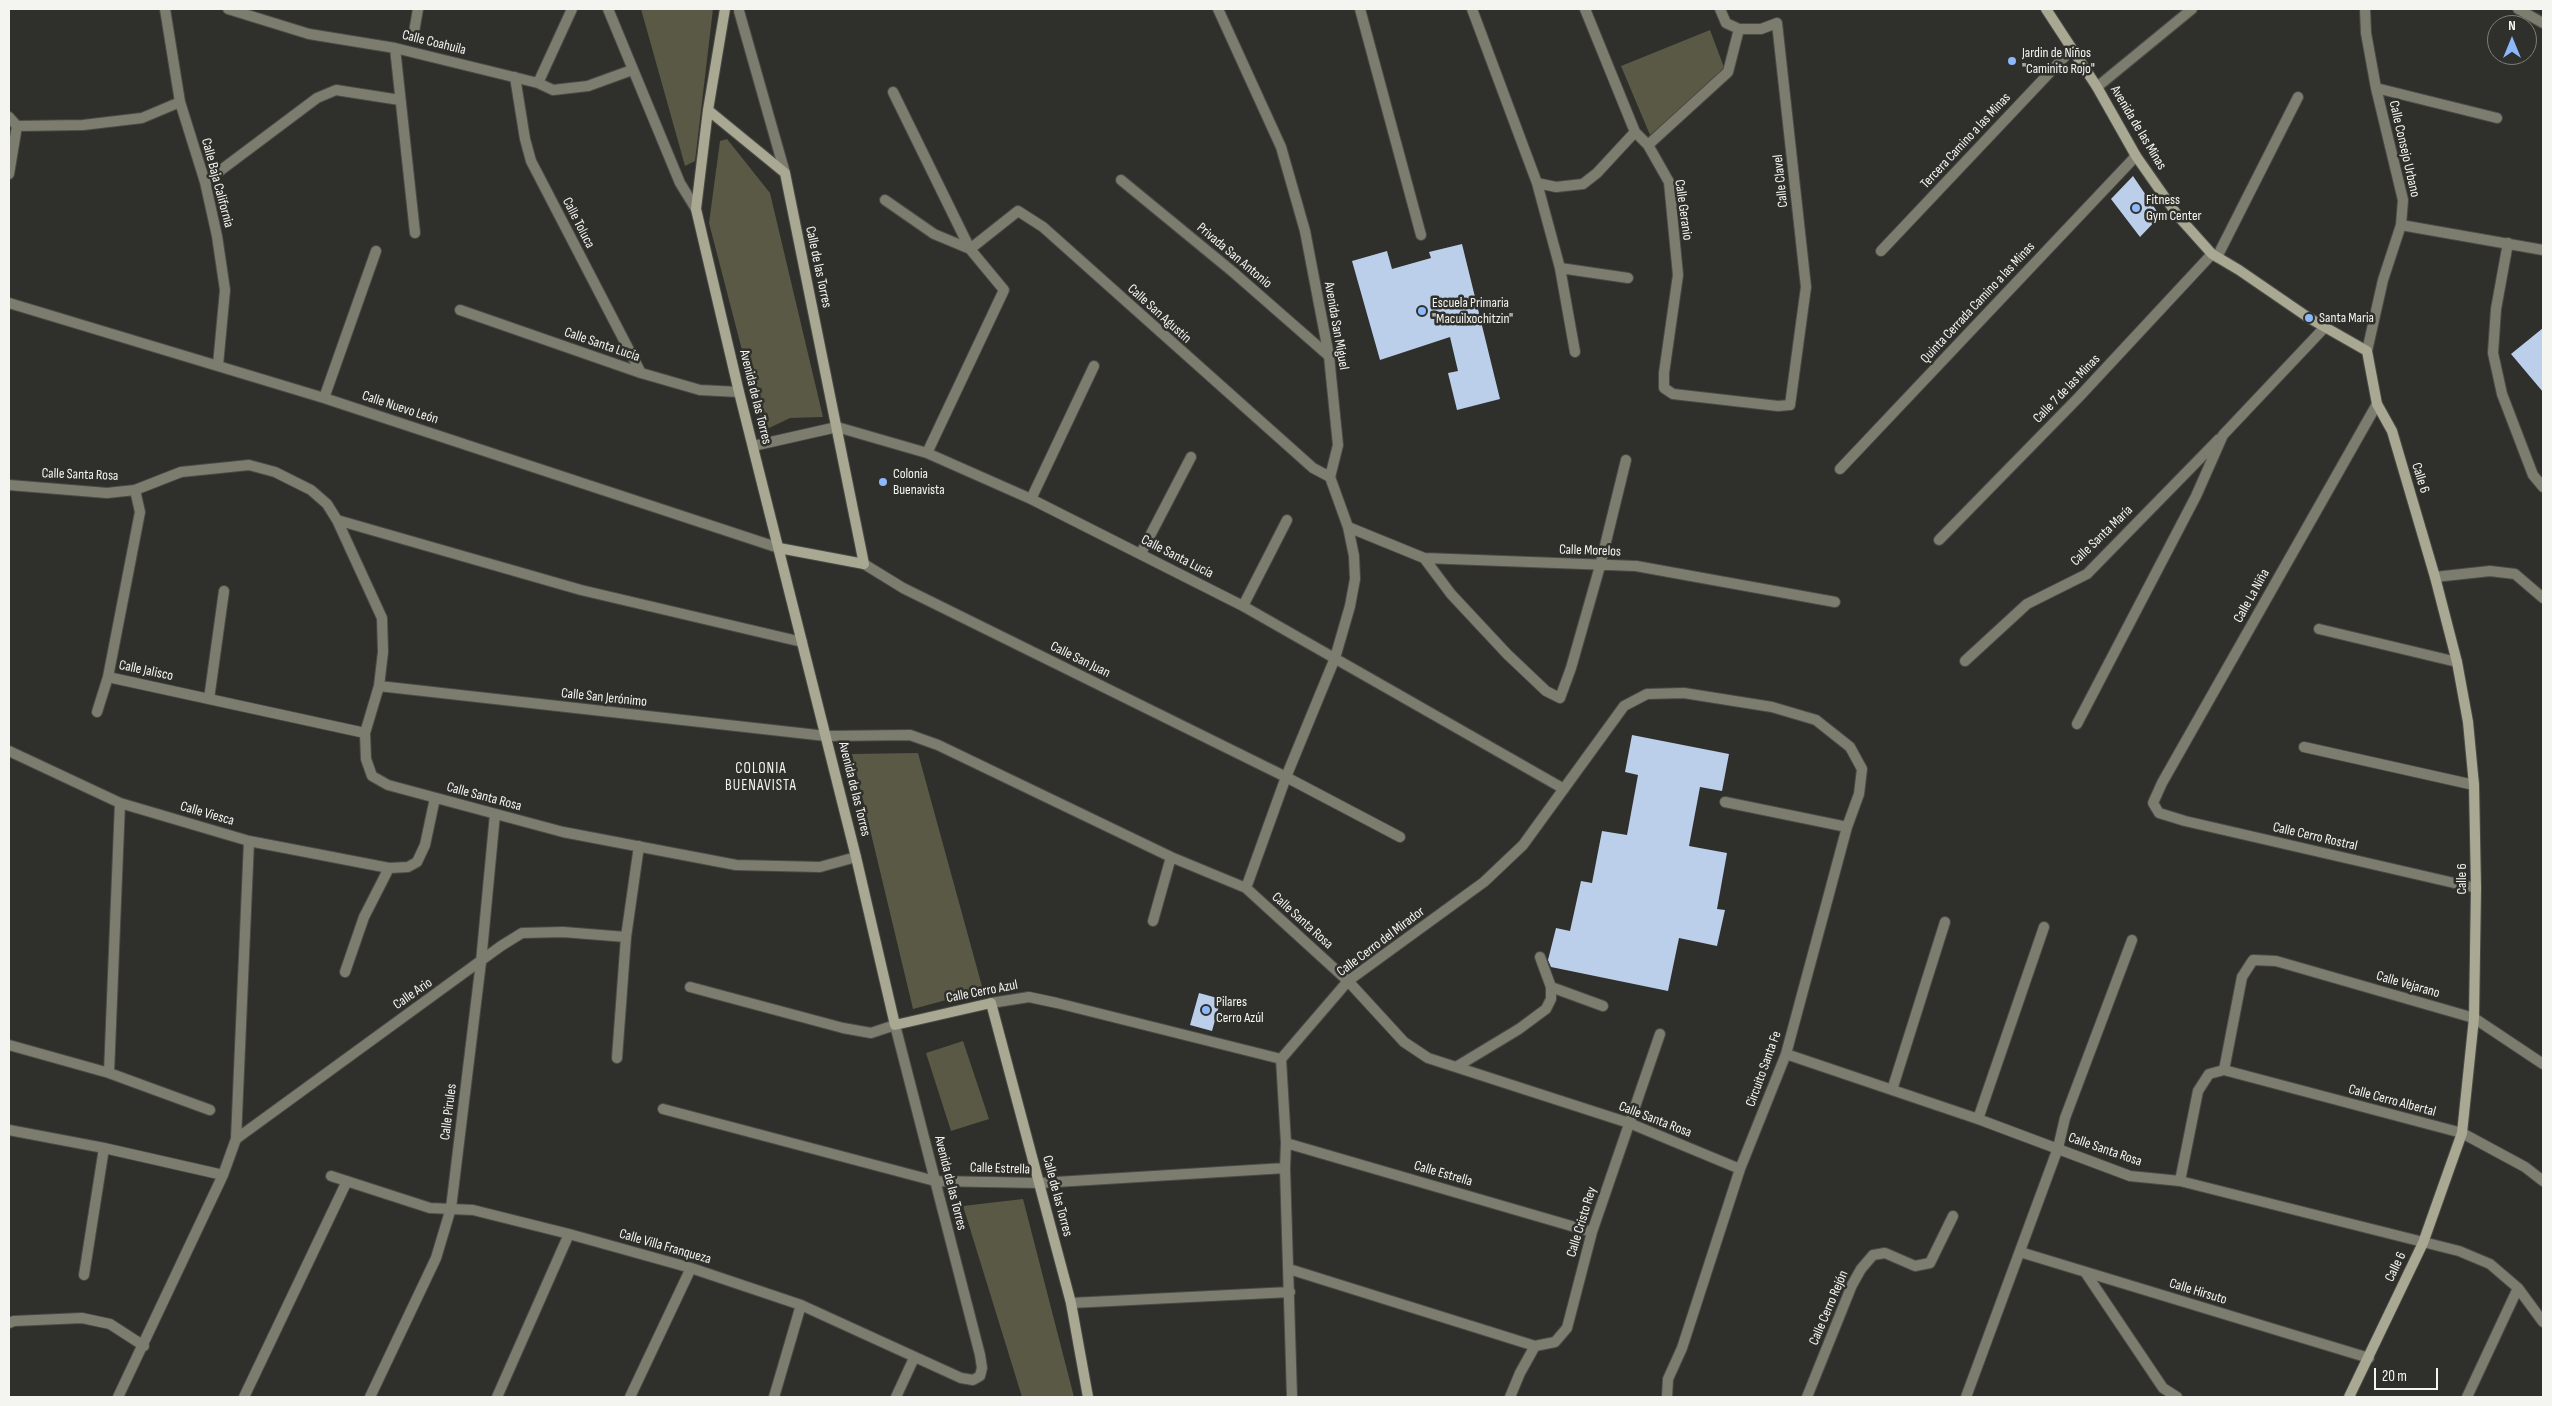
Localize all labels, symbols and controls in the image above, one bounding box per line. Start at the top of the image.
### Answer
north arrow [2487,15,2537,65]
text: N [2508,17,2516,34]
street label: Calle Coahuila [400,27,468,59]
place label: Jardin de Niños "Caminito Rojo" [2022,45,2095,78]
marker: Jardin de Niños "Caminito Rojo" [2006,55,2018,67]
street label: Avenida de las Minas [2106,83,2170,173]
street label: Tercera Camino a las Minas [1917,90,2015,192]
street label: Calle Consejo Urbano [2385,99,2423,199]
street label: Calle Baja California [197,136,237,230]
street label: Calle Clavel [1770,154,1792,208]
street label: Calle Geranio [1670,179,1696,241]
place label: Fitness Gym Center [2146,192,2202,224]
street label: Calle Toluca [558,195,598,251]
marker: Fitness Gym Center [2130,202,2142,214]
street label: Privada San Antonio [1193,220,1275,292]
street label: Calle de las Torres [801,225,835,309]
street label: Quinta Cerrada Camino a las Minas [1917,239,2039,367]
street label: Calle San Agustín [1124,281,1194,347]
street label: Avenida San Miguel [1320,281,1352,371]
place label: Escuela Primaria "Macuilxochitzin" [1432,295,1513,328]
marker: Escuela Primaria "Macuilxochitzin" [1416,305,1428,317]
place label: Santa Maria [2319,310,2374,326]
marker: Santa Maria [2303,312,2315,324]
street label: Calle Santa Lucía [562,324,642,366]
street label: Avenida de las Torres [735,348,775,446]
street label: Calle 7 de las Minas [2030,351,2104,427]
street label: Calle Nuevo León [360,388,440,428]
street label: Calle 6 [2407,461,2433,495]
street label: Calle Santa Rosa [41,465,119,485]
place label: Colonia Buenavista [893,466,945,498]
marker: Colonia Buenavista [877,476,889,488]
street label: Calle Santa María [2067,502,2137,570]
street label: Calle Santa Lucía [1138,532,1216,582]
street label: Calle Morelos [1559,542,1621,560]
street label: Calle La Niña [2230,566,2274,626]
street label: Calle San Juan [1047,638,1113,682]
street label: Calle Jalisco [117,657,175,685]
street label: Calle San Jerónimo [560,685,648,711]
street label: Avenida de las Torres [834,740,874,838]
district label: COLONIA BUENAVISTA [724,760,798,795]
street label: Calle Santa Rosa [445,779,523,815]
street label: Calle Viesca [178,798,236,830]
street label: Calle Cerro Rostral [2271,819,2359,855]
street label: Calle 6 [2454,863,2470,895]
street label: Calle Santa Rosa [1268,889,1336,953]
street label: Calle Cerro del Mirador [1334,904,1428,980]
street label: Calle Vejarano [2374,968,2442,1002]
street label: Calle Ario [390,975,436,1013]
street label: Calle Cerro Azul [945,977,1019,1007]
place label: Pilares Cerro Azúl [1216,994,1264,1026]
marker: Pilares Cerro Azúl [1200,1004,1212,1016]
street label: Circuito Santa Fe [1743,1029,1785,1109]
street label: Calle Cerro Albertal [2346,1081,2438,1121]
street label: Calle Pirules [437,1083,461,1141]
street label: Calle Santa Rosa [1616,1098,1694,1142]
street label: Calle Santa Rosa [2066,1130,2144,1170]
street label: Avenida de las Torres [930,1134,970,1232]
street label: Calle de las Torres [1038,1154,1076,1238]
street label: Calle Estrella [1412,1158,1474,1190]
street label: Calle Estrella [970,1160,1030,1178]
street label: Calle Cristo Rey [1563,1185,1601,1259]
street label: Calle Villa Franqueza [617,1226,713,1268]
street label: Calle 6 [2382,1249,2410,1285]
street label: Calle Cerro Rejón [1806,1268,1852,1348]
street label: Calle Hirsuto [2167,1275,2229,1309]
scale bar [2377,1358,2441,1390]
text: 20 m [2382,1367,2407,1386]

